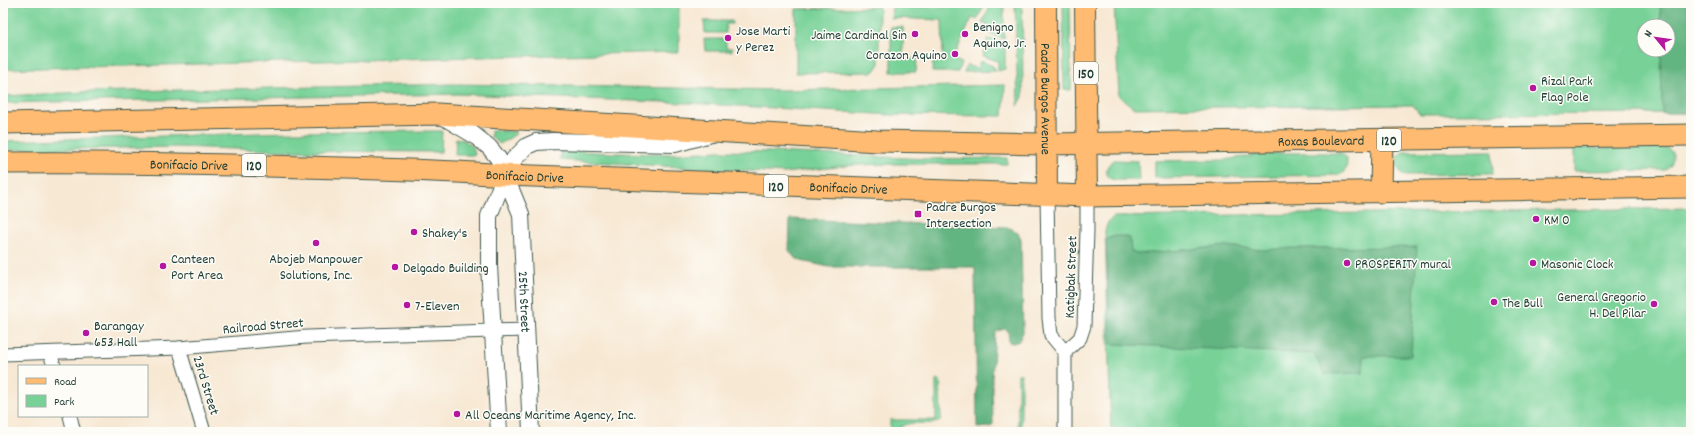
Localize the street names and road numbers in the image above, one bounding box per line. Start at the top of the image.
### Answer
street label: Padre Burgos Avenue [1034,43,1055,155]
road number: 150 [1074,62,1098,84]
road number: 120 [1377,129,1401,151]
street label: Roxas Boulevard [1278,132,1364,153]
road number: 120 [242,154,266,176]
street label: Bonifacio Drive [150,155,228,177]
street label: Bonifacio Drive [485,166,564,189]
road number: 120 [764,175,788,197]
street label: Bonifacio Drive [809,178,888,201]
street label: Katigbak Street [1061,235,1083,319]
street label: 25th Street [512,271,534,333]
street label: Railroad Street [222,313,304,340]
street label: 23rd Street [187,353,224,418]

